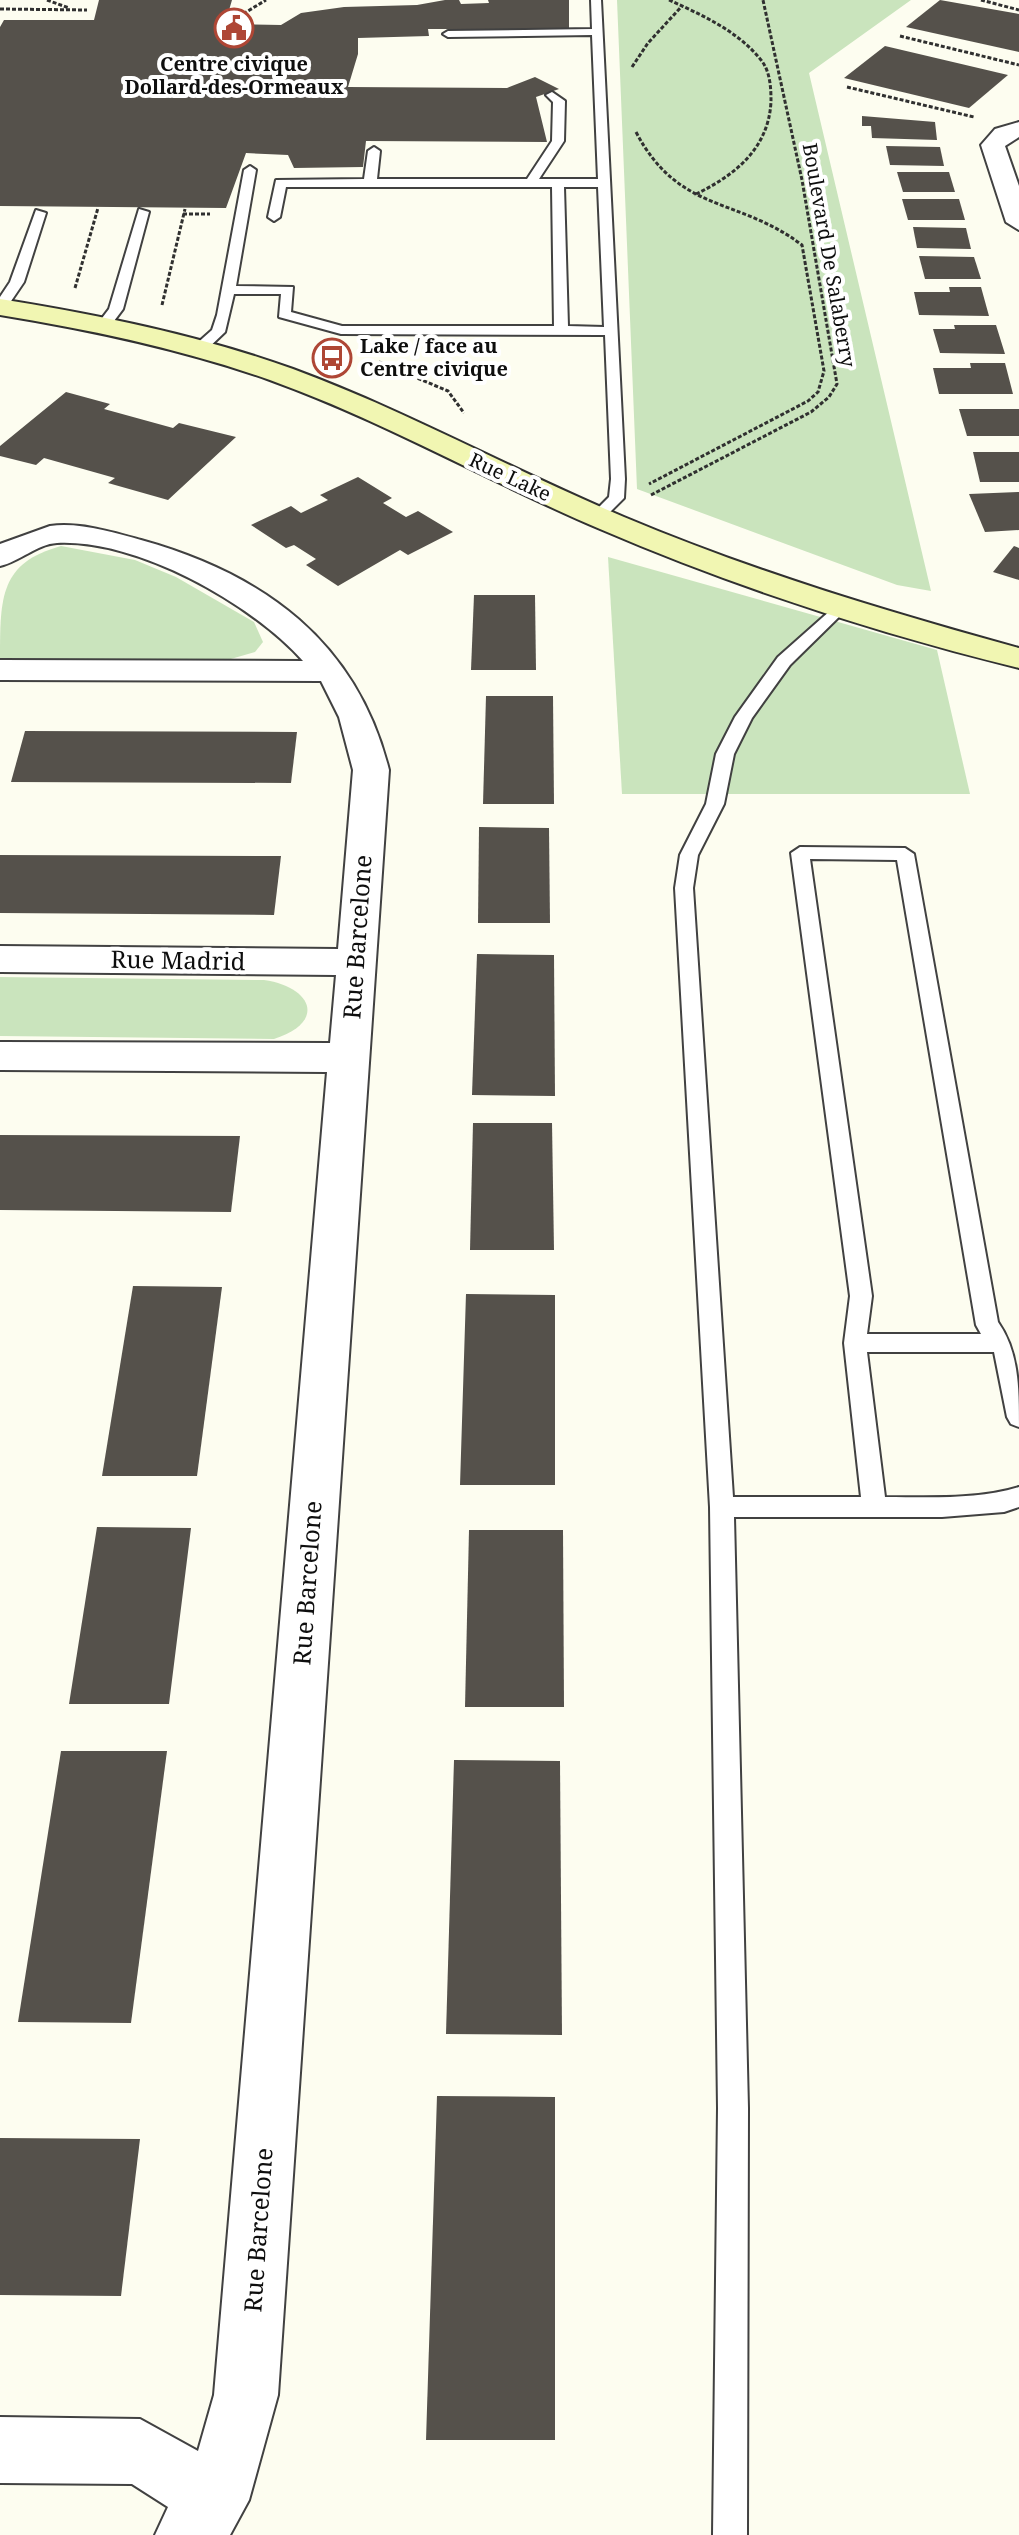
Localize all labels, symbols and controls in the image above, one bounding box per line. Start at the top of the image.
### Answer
public building icon: Centre civique Dollard-des-Ormeaux [213,7,255,49]
place label: Centre civique Dollard-des-Ormeaux [124,50,344,100]
street label: Boulevard De Salaberry [796,141,863,370]
place label: Lake / face au Centre civique [360,332,508,382]
bus stop icon: Lake / face au Centre civique [311,337,353,379]
street label: Rue Lake [465,446,556,507]
street label: Rue Barcelone [334,854,379,1020]
street label: Rue Madrid [110,942,246,977]
street label: Rue Barcelone [284,1500,329,1666]
street label: Rue Barcelone [235,2147,280,2313]

